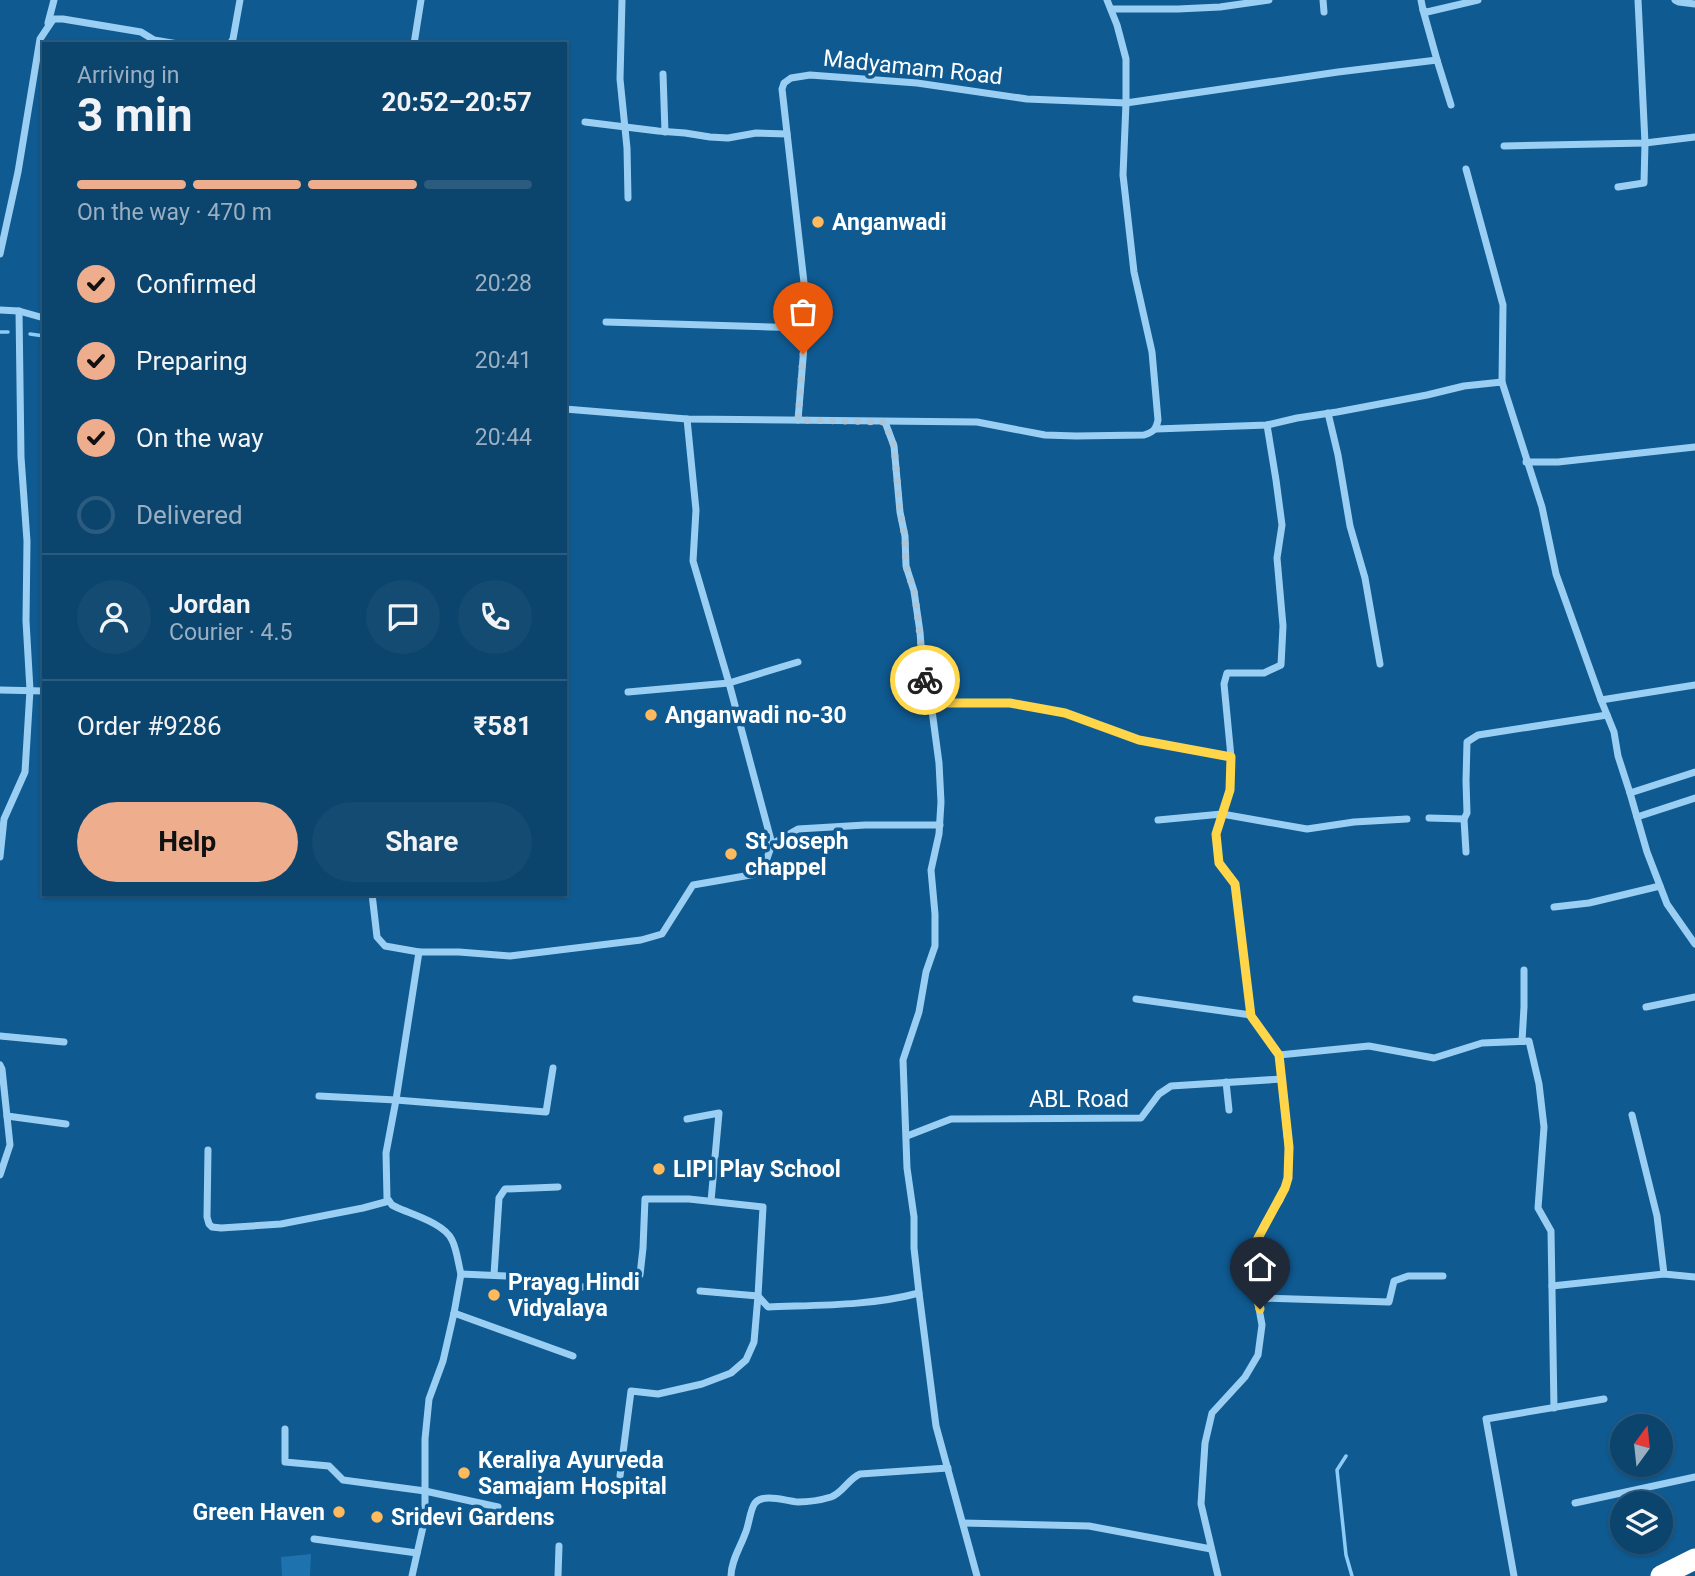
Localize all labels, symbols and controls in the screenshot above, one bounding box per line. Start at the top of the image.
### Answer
street label: Madyamam Road [822,45,1004,90]
text: Arriving in [77,62,180,89]
text: 20:52–20:57 [382,87,532,117]
text: 3 min [77,88,193,142]
text: On the way · 470 m [77,199,272,226]
place label: Anganwadi [832,209,947,236]
marker: Anganwadi [810,214,826,230]
icon: check [77,265,115,303]
text: Confirmed [136,269,257,299]
text: 20:28 [475,270,532,297]
pin [773,282,833,354]
icon: bag [784,293,822,331]
icon: check [77,342,115,380]
text: Preparing [136,346,248,376]
text: 20:41 [475,347,532,374]
icon: check [77,419,115,457]
text: On the way [136,423,264,453]
text: 20:44 [475,424,532,451]
text: Delivered [136,500,243,530]
button: person [77,580,151,654]
button: chat [366,580,440,654]
button: phone [458,580,532,654]
text: Jordan [169,589,251,619]
text: Courier · 4.5 [169,619,292,646]
courier [890,645,960,715]
icon: bike [906,661,944,699]
place label: Anganwadi no-30 [665,702,847,729]
marker: Anganwadi no-30 [643,707,659,723]
text: Order #9286 [77,711,222,741]
text: ₹581 [474,711,532,741]
button: Help [77,802,298,882]
button: Share [312,802,532,882]
place label: St Joseph chappel [745,828,849,881]
marker: St Joseph chappel [723,846,739,862]
street label: ABL Road [1029,1086,1129,1113]
place label: LIPI Play School [673,1156,841,1183]
marker: LIPI Play School [651,1161,667,1177]
pin [1230,1237,1290,1309]
icon: home [1241,1248,1279,1286]
place label: Prayag Hindi Vidyalaya [508,1269,640,1322]
marker: Prayag Hindi Vidyalaya [486,1287,502,1303]
north arrow [1610,1414,1673,1477]
map controls [1610,1414,1673,1554]
place label: Keraliya Ayurveda Samajam Hospital [478,1447,667,1500]
marker: Keraliya Ayurveda Samajam Hospital [456,1465,472,1481]
button: layers [1610,1491,1673,1554]
place label: Green Haven [192,1499,325,1526]
marker: Green Haven [331,1504,347,1520]
place label: Sridevi Gardens [391,1504,555,1531]
marker: Sridevi Gardens [369,1509,385,1525]

